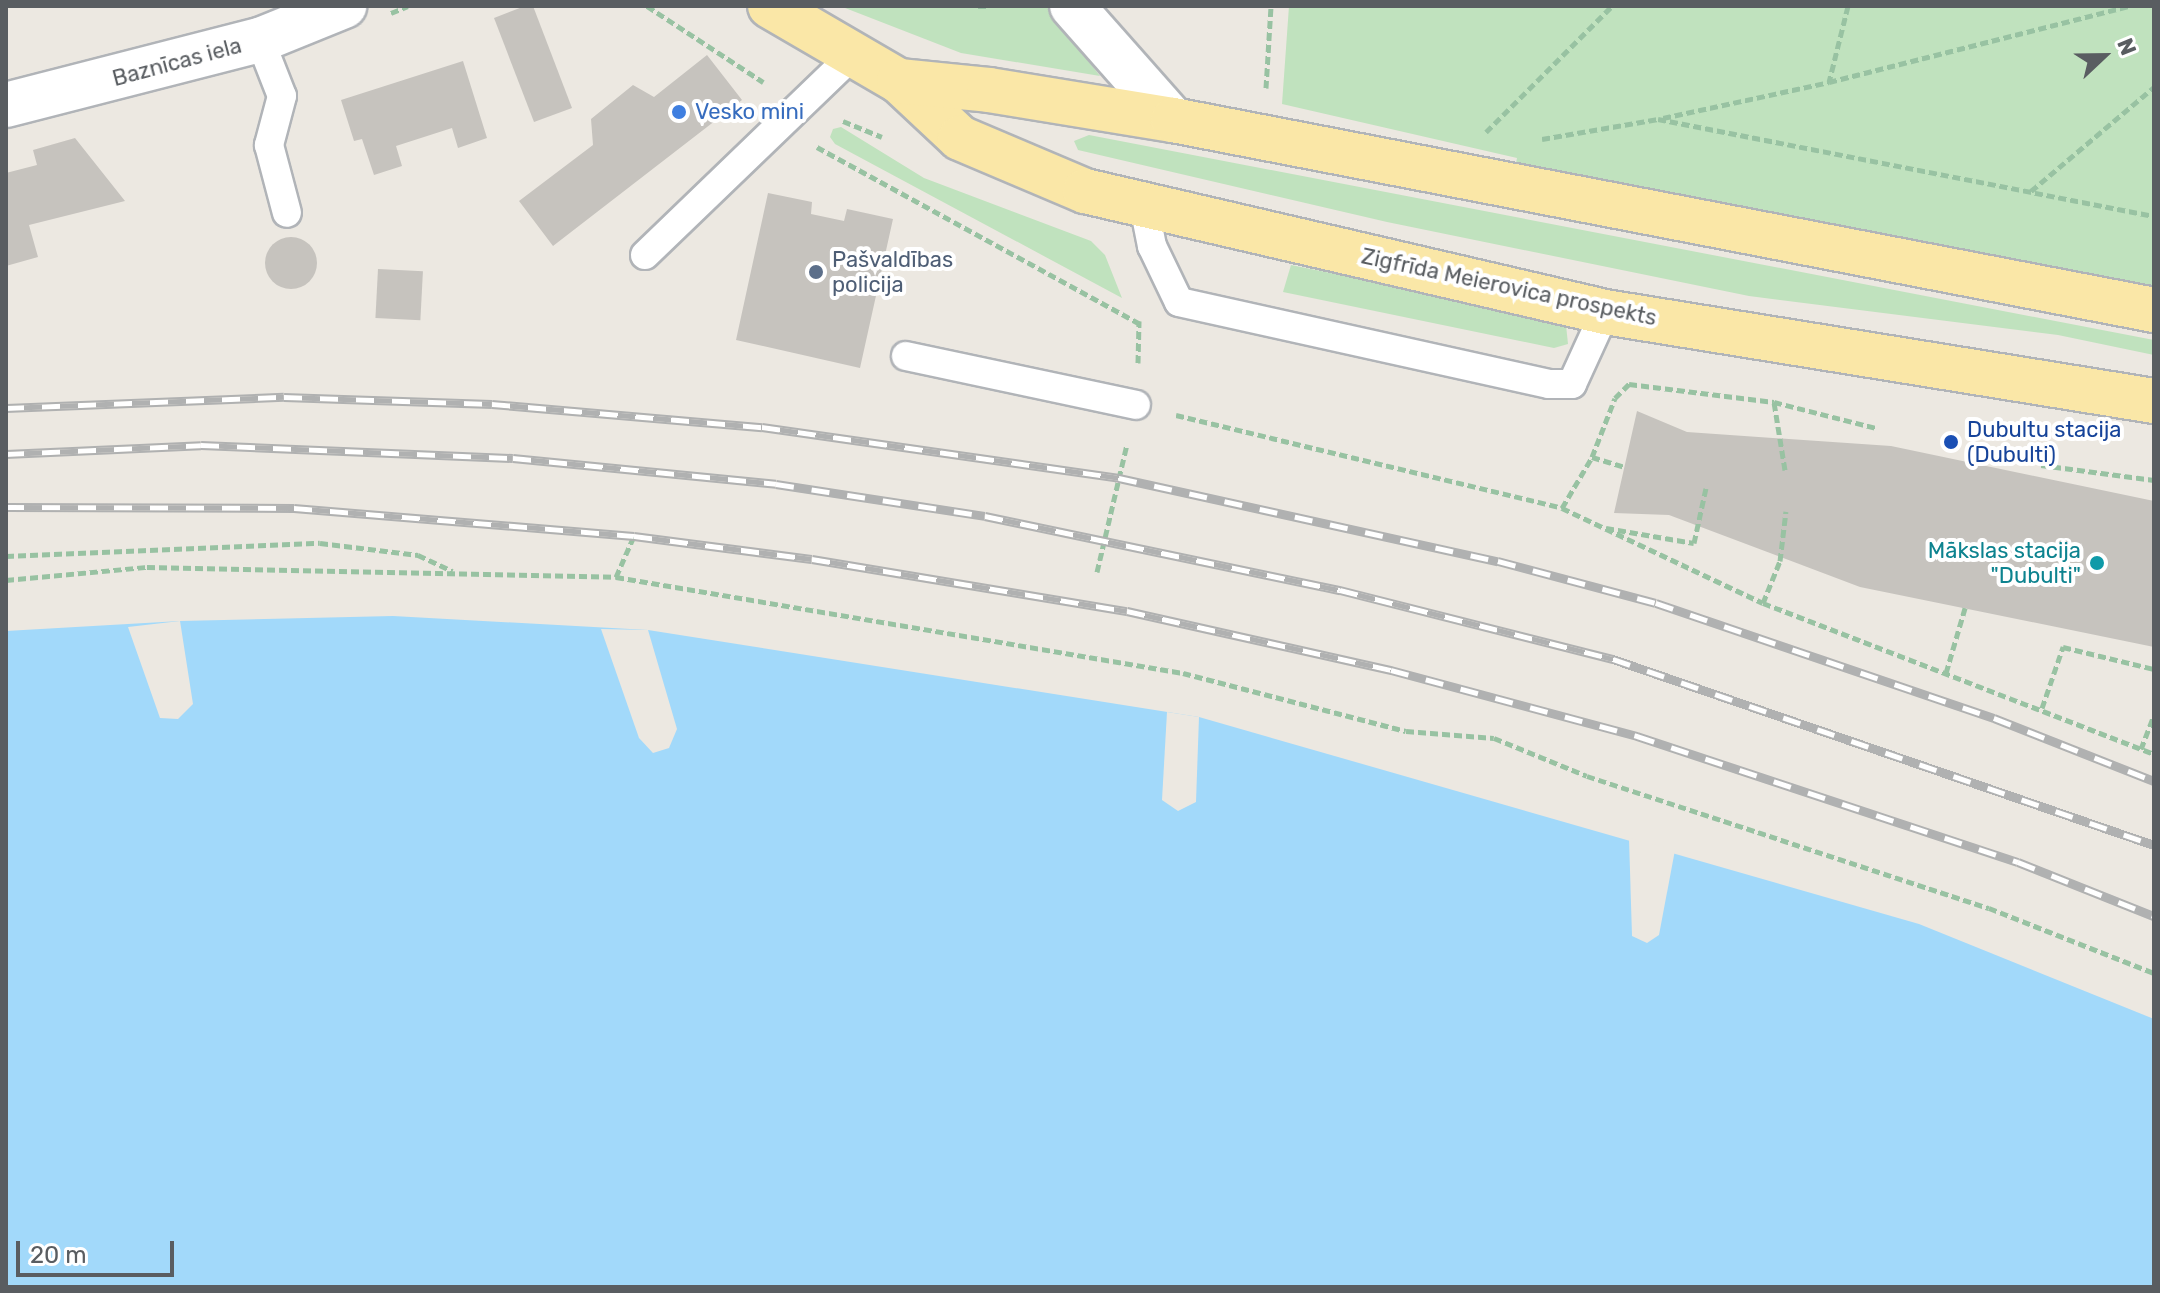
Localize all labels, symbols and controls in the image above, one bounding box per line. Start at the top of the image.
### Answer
north arrow [2064,16,2144,96]
street label: Baznīcas iela [109,32,245,92]
text: N [2111,34,2142,59]
place label: Vesko mini [695,99,804,125]
marker: Vesko mini [670,103,688,121]
street label: Zigfrīda Meierovica prospekts [1359,243,1659,331]
place label: Pašvaldības policija [832,246,953,298]
marker: Pašvaldības policija [807,263,825,281]
place label: Dubultu stacija (Dubulti) [1967,416,2121,468]
marker: Dubultu stacija (Dubulti) [1942,433,1960,451]
place label: Mākslas stacija "Dubulti" [1928,537,2081,588]
marker: Mākslas stacija "Dubulti" [2088,554,2106,572]
scale bar [20,1225,178,1275]
text: 20 m [30,1241,87,1269]

